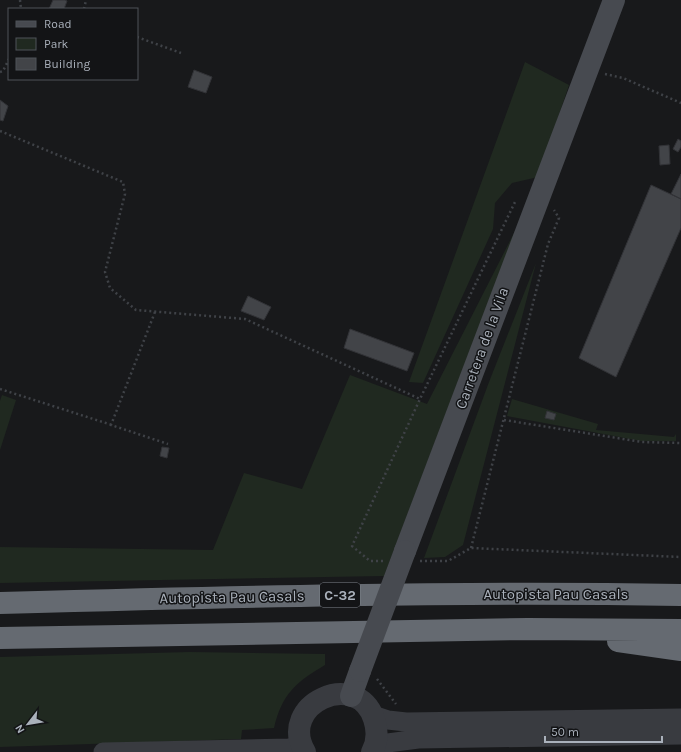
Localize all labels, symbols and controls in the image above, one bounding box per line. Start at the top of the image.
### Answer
legend [8,8,138,80]
text: Road [44,17,72,31]
text: Park [44,37,69,51]
text: Building [44,57,91,71]
street label: Carretera de la Vila [452,285,512,411]
road number: C-32 [320,583,360,607]
street label: Autopista Pau Casals [484,585,629,603]
street label: Autopista Pau Casals [159,587,305,607]
north arrow [8,704,48,744]
scale bar [545,718,662,744]
text: N [12,722,27,736]
text: 50 m [551,725,579,739]

